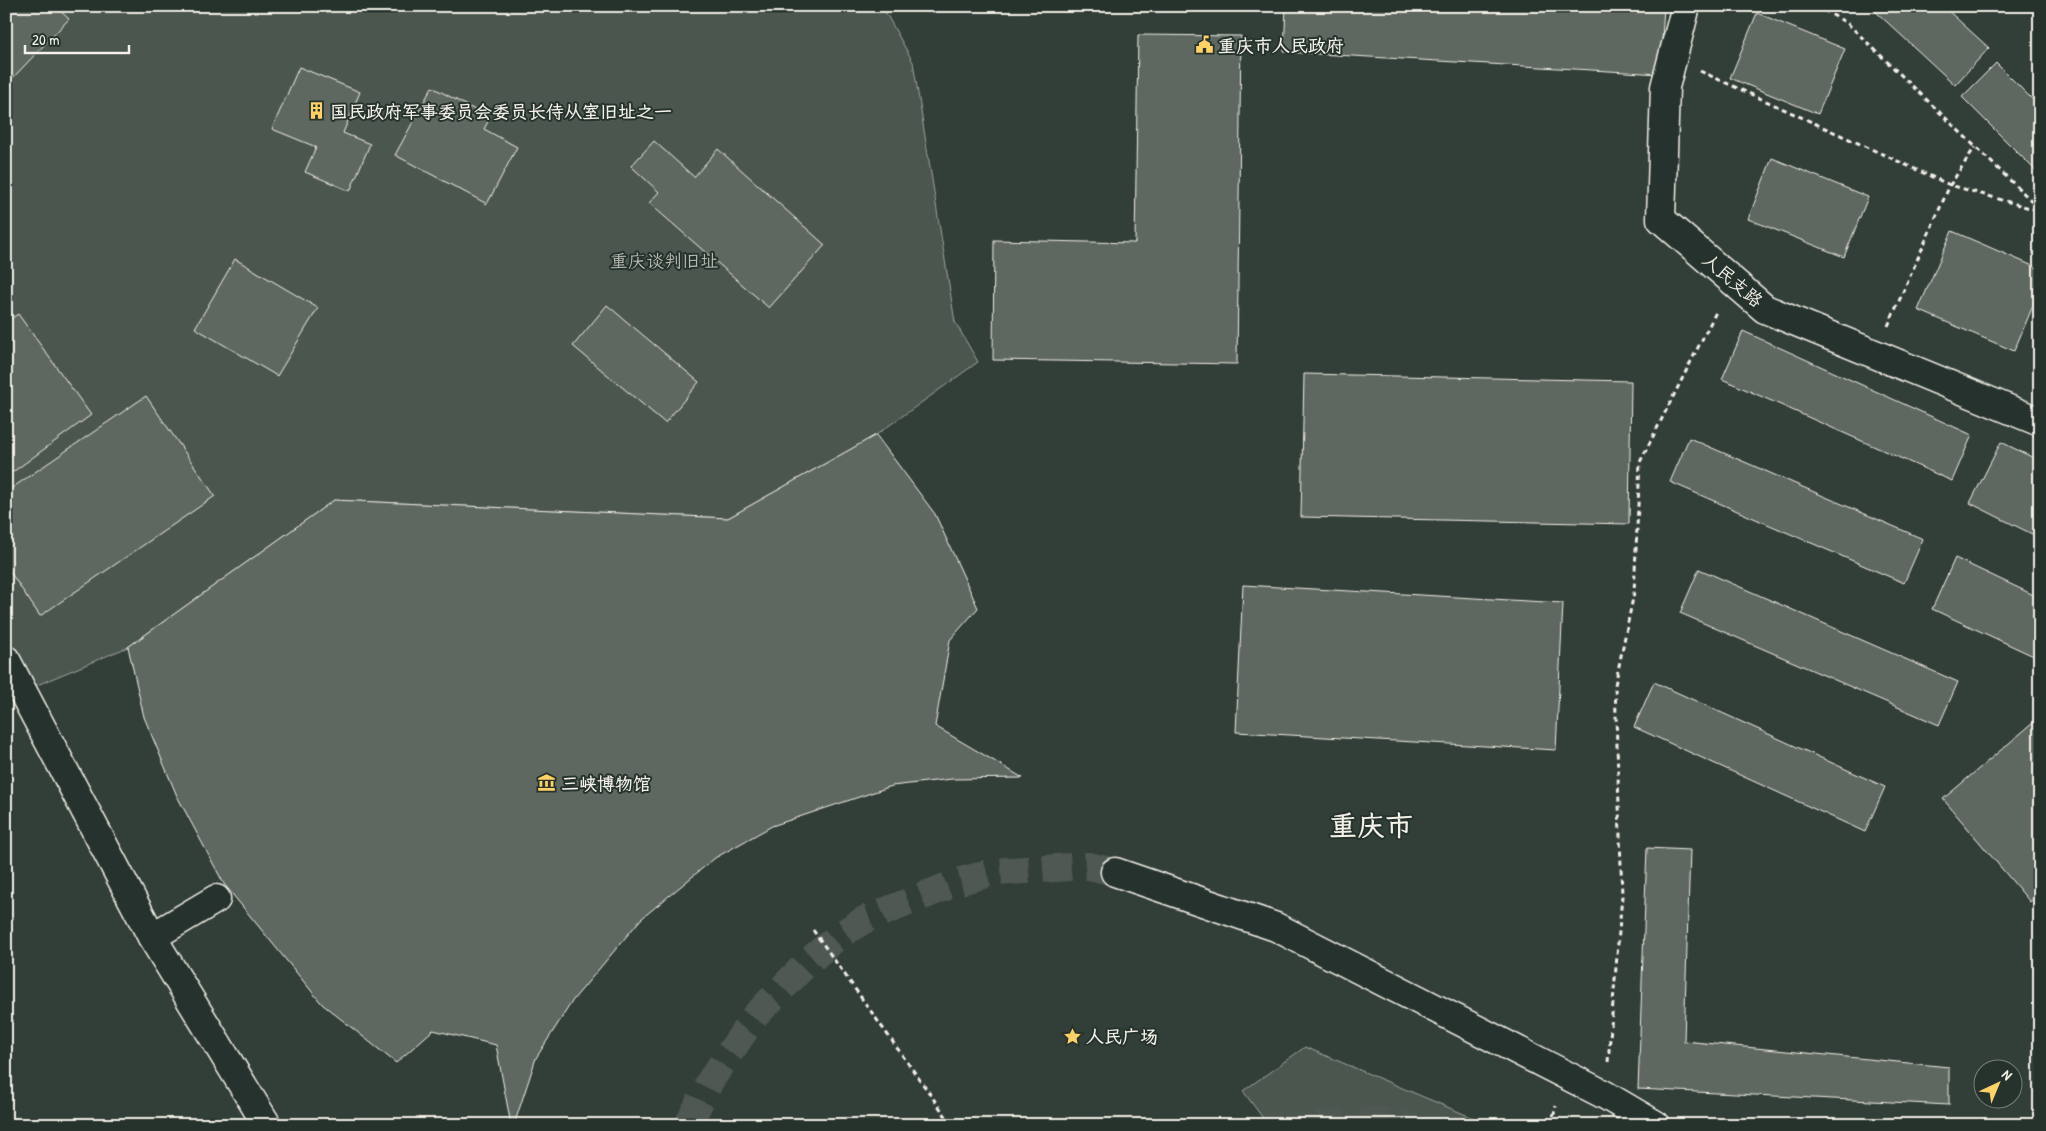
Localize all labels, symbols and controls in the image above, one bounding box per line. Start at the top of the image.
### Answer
scale bar [25,22,129,54]
text: 20 m [32,29,59,50]
place label: 重庆市人民政府 [1218,33,1344,58]
public building icon: 重庆市人民政府 [1194,35,1214,55]
place label: 国民政府军事委员会委员长侍从室旧址之一 [330,99,672,124]
building icon: 国民政府军事委员会委员长侍从室旧址之一 [306,101,326,121]
street label: 人民支路 [1697,247,1769,313]
park label: 重庆谈判旧址 [610,248,718,273]
place label: 三峡博物馆 [561,771,651,796]
museum icon: 三峡博物馆 [537,773,557,793]
district label: 重庆市 [1329,806,1413,844]
place label: 人民广场 [1086,1024,1158,1049]
place icon: 人民广场 [1062,1026,1082,1046]
north arrow [1974,1058,2024,1108]
text: N [1998,1065,2017,1084]

